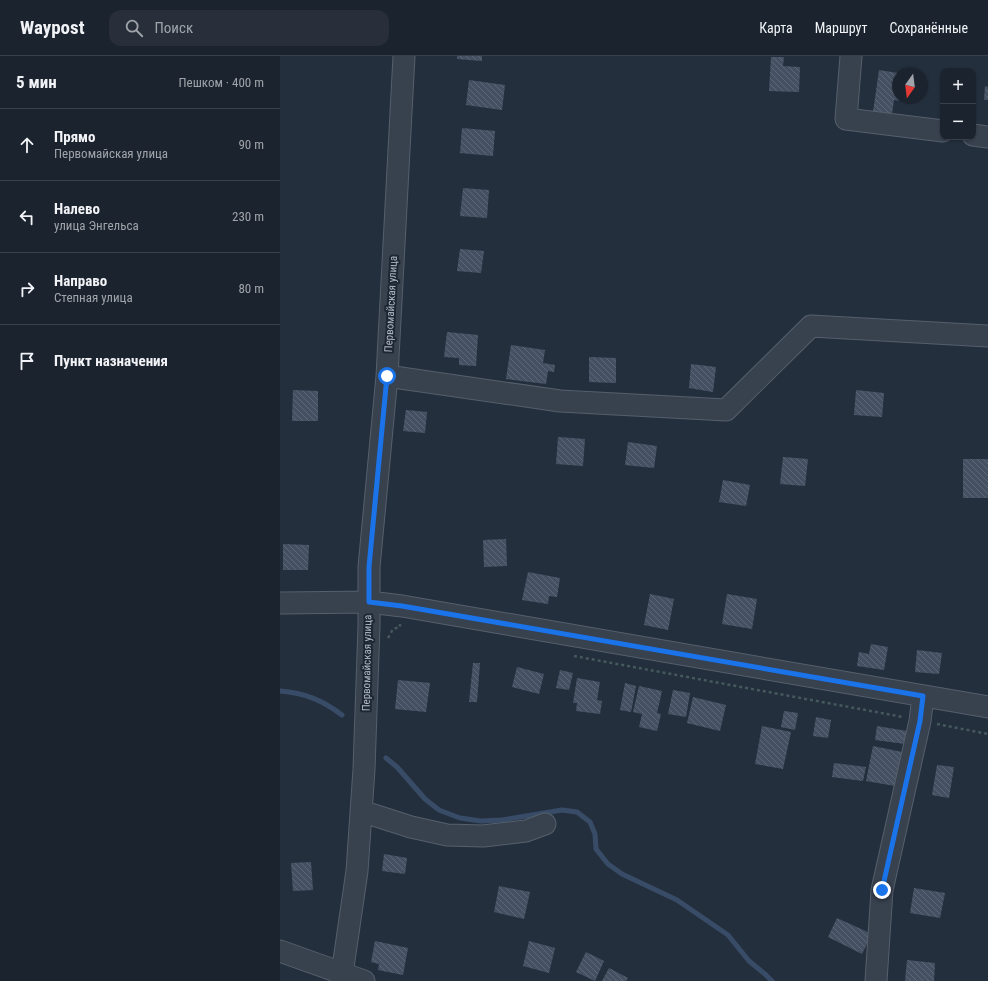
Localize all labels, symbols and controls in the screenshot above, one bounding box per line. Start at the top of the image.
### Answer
search box [109,10,389,46]
text: Waypost [20,16,85,39]
icon: search [123,17,145,39]
text: Поиск [155,19,193,37]
text: Карта [759,20,793,36]
text: Маршрут [815,20,867,36]
text: Сохранённые [889,20,968,36]
north arrow [892,68,928,104]
map controls [940,68,976,140]
button: + [940,68,976,104]
text: 5 мин [16,72,57,92]
text: Пешком · 400 m [178,75,264,90]
button: − [940,104,976,140]
text: Прямо [54,128,95,146]
icon: ahead [16,134,38,156]
text: 90 m [238,137,264,152]
text: Первомайская улица [54,146,168,161]
text: Налево [54,200,100,218]
icon: left [16,206,38,228]
text: 230 m [232,209,264,224]
text: улица Энгельса [54,218,139,233]
street label: Первомайская улица [382,255,400,353]
text: Направо [54,272,107,290]
icon: right [16,278,38,300]
text: 80 m [238,281,264,296]
text: Степная улица [54,290,133,305]
icon: arrive [16,350,38,372]
text: Пункт назначения [54,352,168,370]
route start [378,367,396,385]
street label: Первомайская улица [360,615,374,711]
route end [873,881,891,899]

